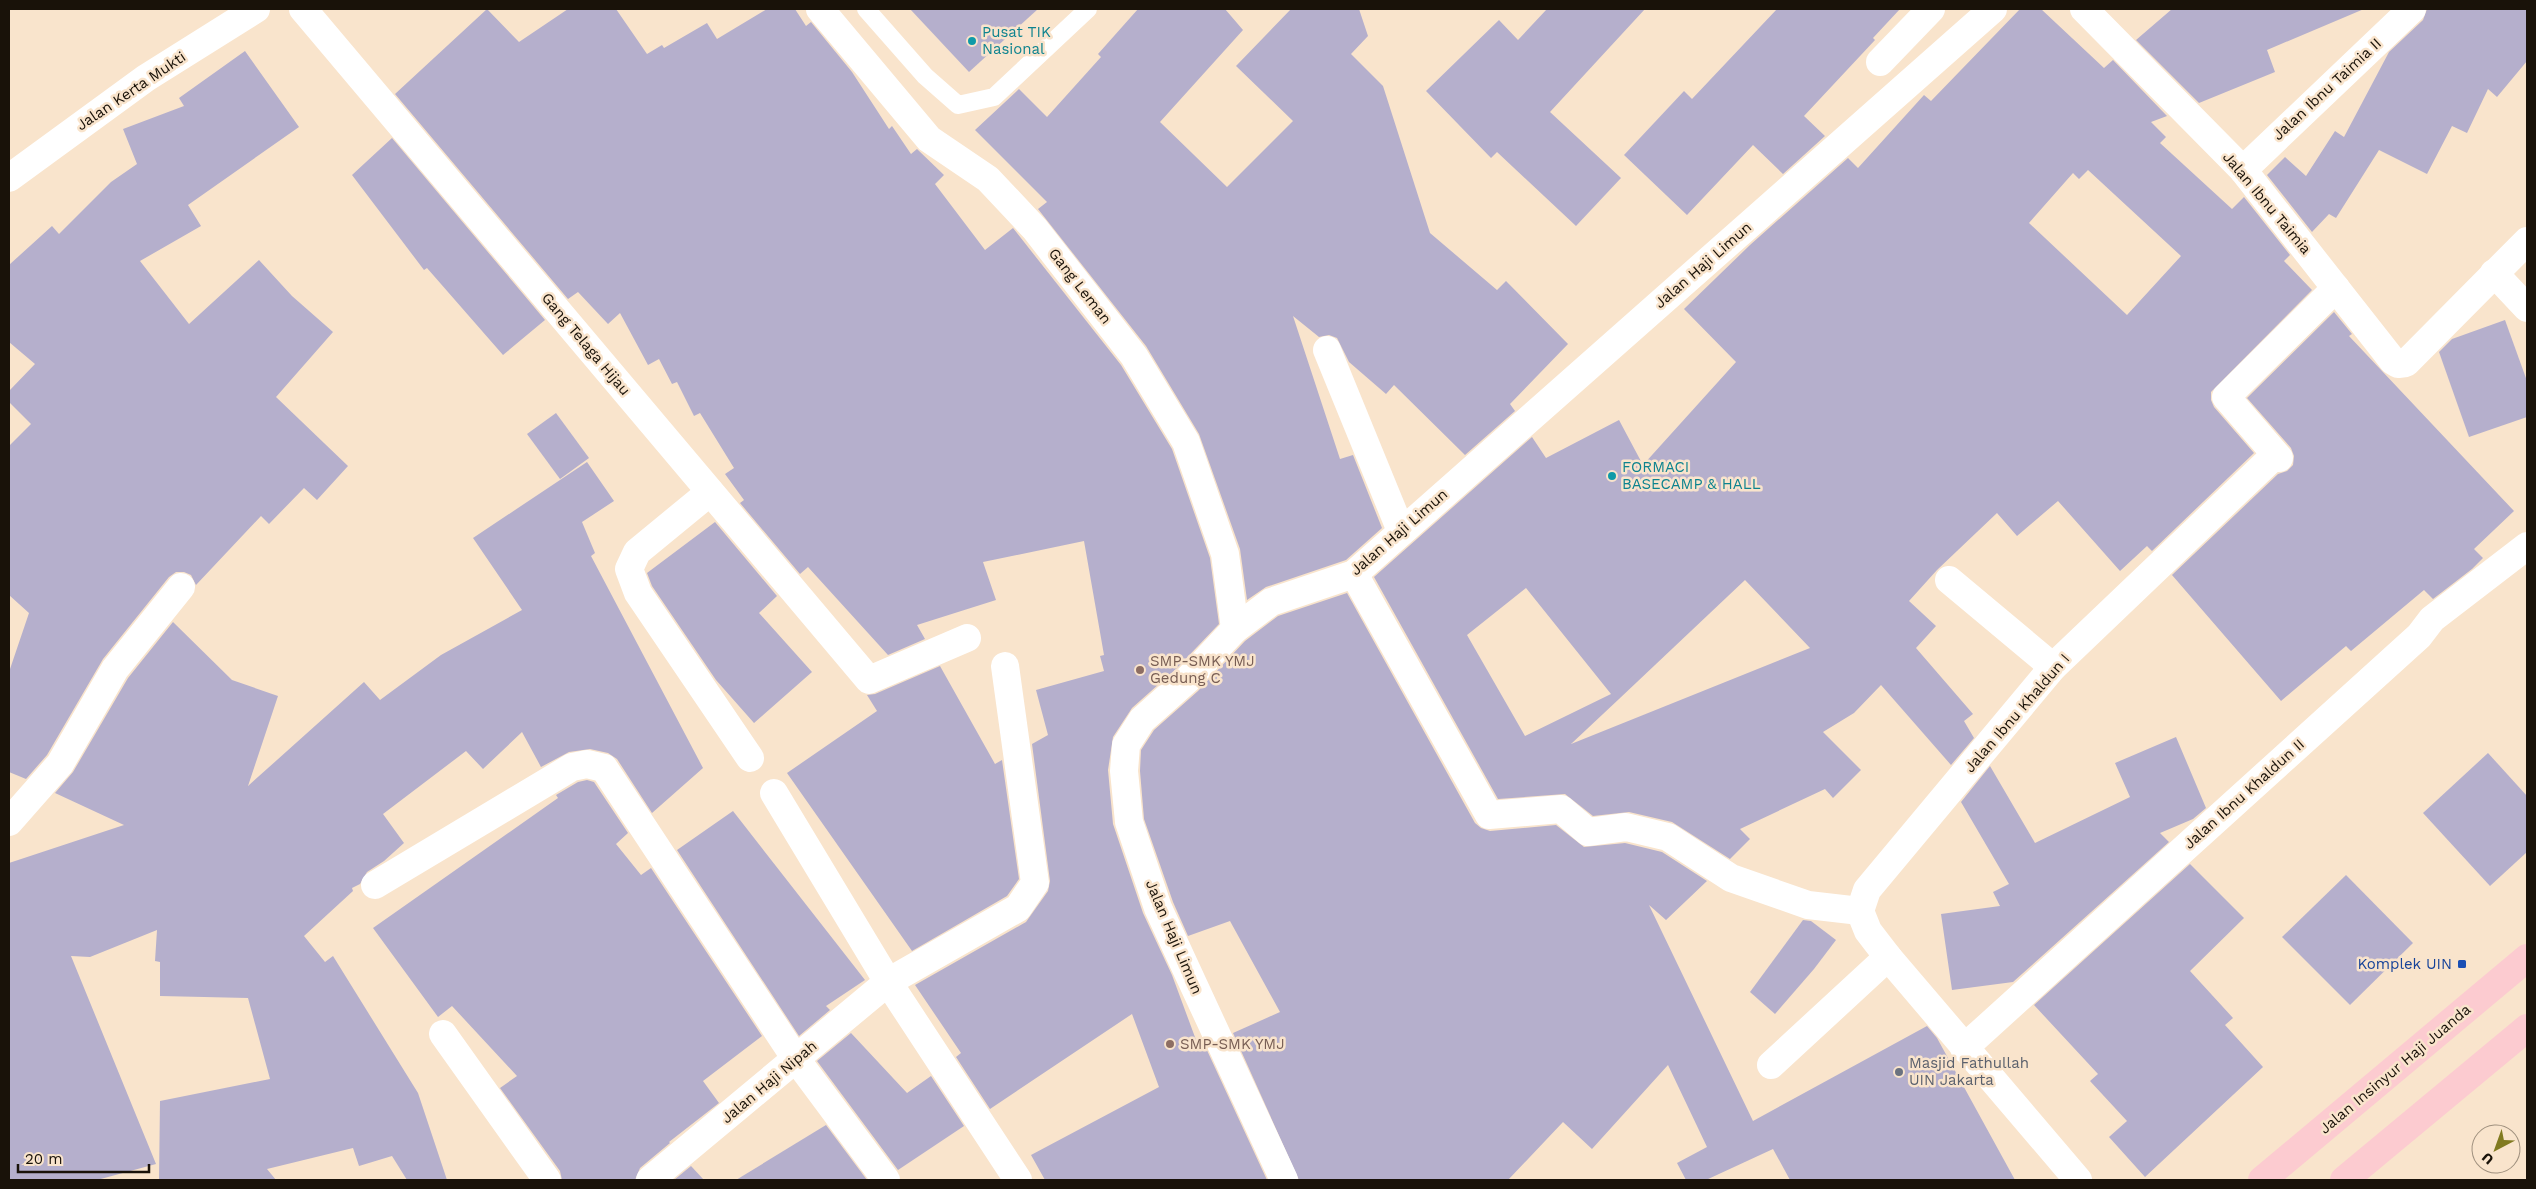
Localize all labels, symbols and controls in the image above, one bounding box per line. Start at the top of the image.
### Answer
place label: Pusat TIK Nasional [982,23,1051,58]
street label: Jalan Ibnu Taimia II [2269,34,2385,144]
marker: Pusat TIK Nasional [966,35,978,47]
street label: Jalan Kerta Mukti [73,48,189,134]
street label: Jalan Ibnu Taimia [2219,148,2315,258]
street label: Jalan Haji Limun [1651,218,1755,312]
street label: Gang Leman [1045,245,1115,327]
street label: Gang Telaga Hijau [538,289,634,399]
place label: FORMACI BASECAMP & HALL [1622,458,1761,493]
marker: FORMACI BASECAMP & HALL [1606,470,1618,482]
street label: Jalan Haji Limun [1347,485,1451,579]
street label: Jalan Ibnu Khaldun I [1961,650,2073,776]
place label: SMP-SMK YMJ Gedung C [1150,652,1255,687]
marker: SMP-SMK YMJ Gedung C [1134,664,1146,676]
street label: Jalan Ibnu Khaldun II [2180,735,2308,853]
street label: Jalan Haji Limun [1142,877,1206,997]
place label: Komplek UIN [2357,955,2452,973]
marker: Komplek UIN [2456,958,2468,970]
street label: Jalan Insinyur Haji Juanda [2316,1000,2475,1138]
place label: SMP-SMK YMJ [1180,1035,1285,1053]
street label: Jalan Haji Nipah [718,1037,820,1127]
marker: SMP-SMK YMJ [1164,1038,1176,1050]
place label: Masjid Fathullah UIN Jakarta [1909,1054,2029,1089]
marker: Masjid Fathullah UIN Jakarta [1893,1066,1905,1078]
north arrow [2471,1124,2521,1174]
scale bar [18,1142,149,1174]
text: U [2478,1149,2496,1168]
text: 20 m [25,1150,63,1168]

